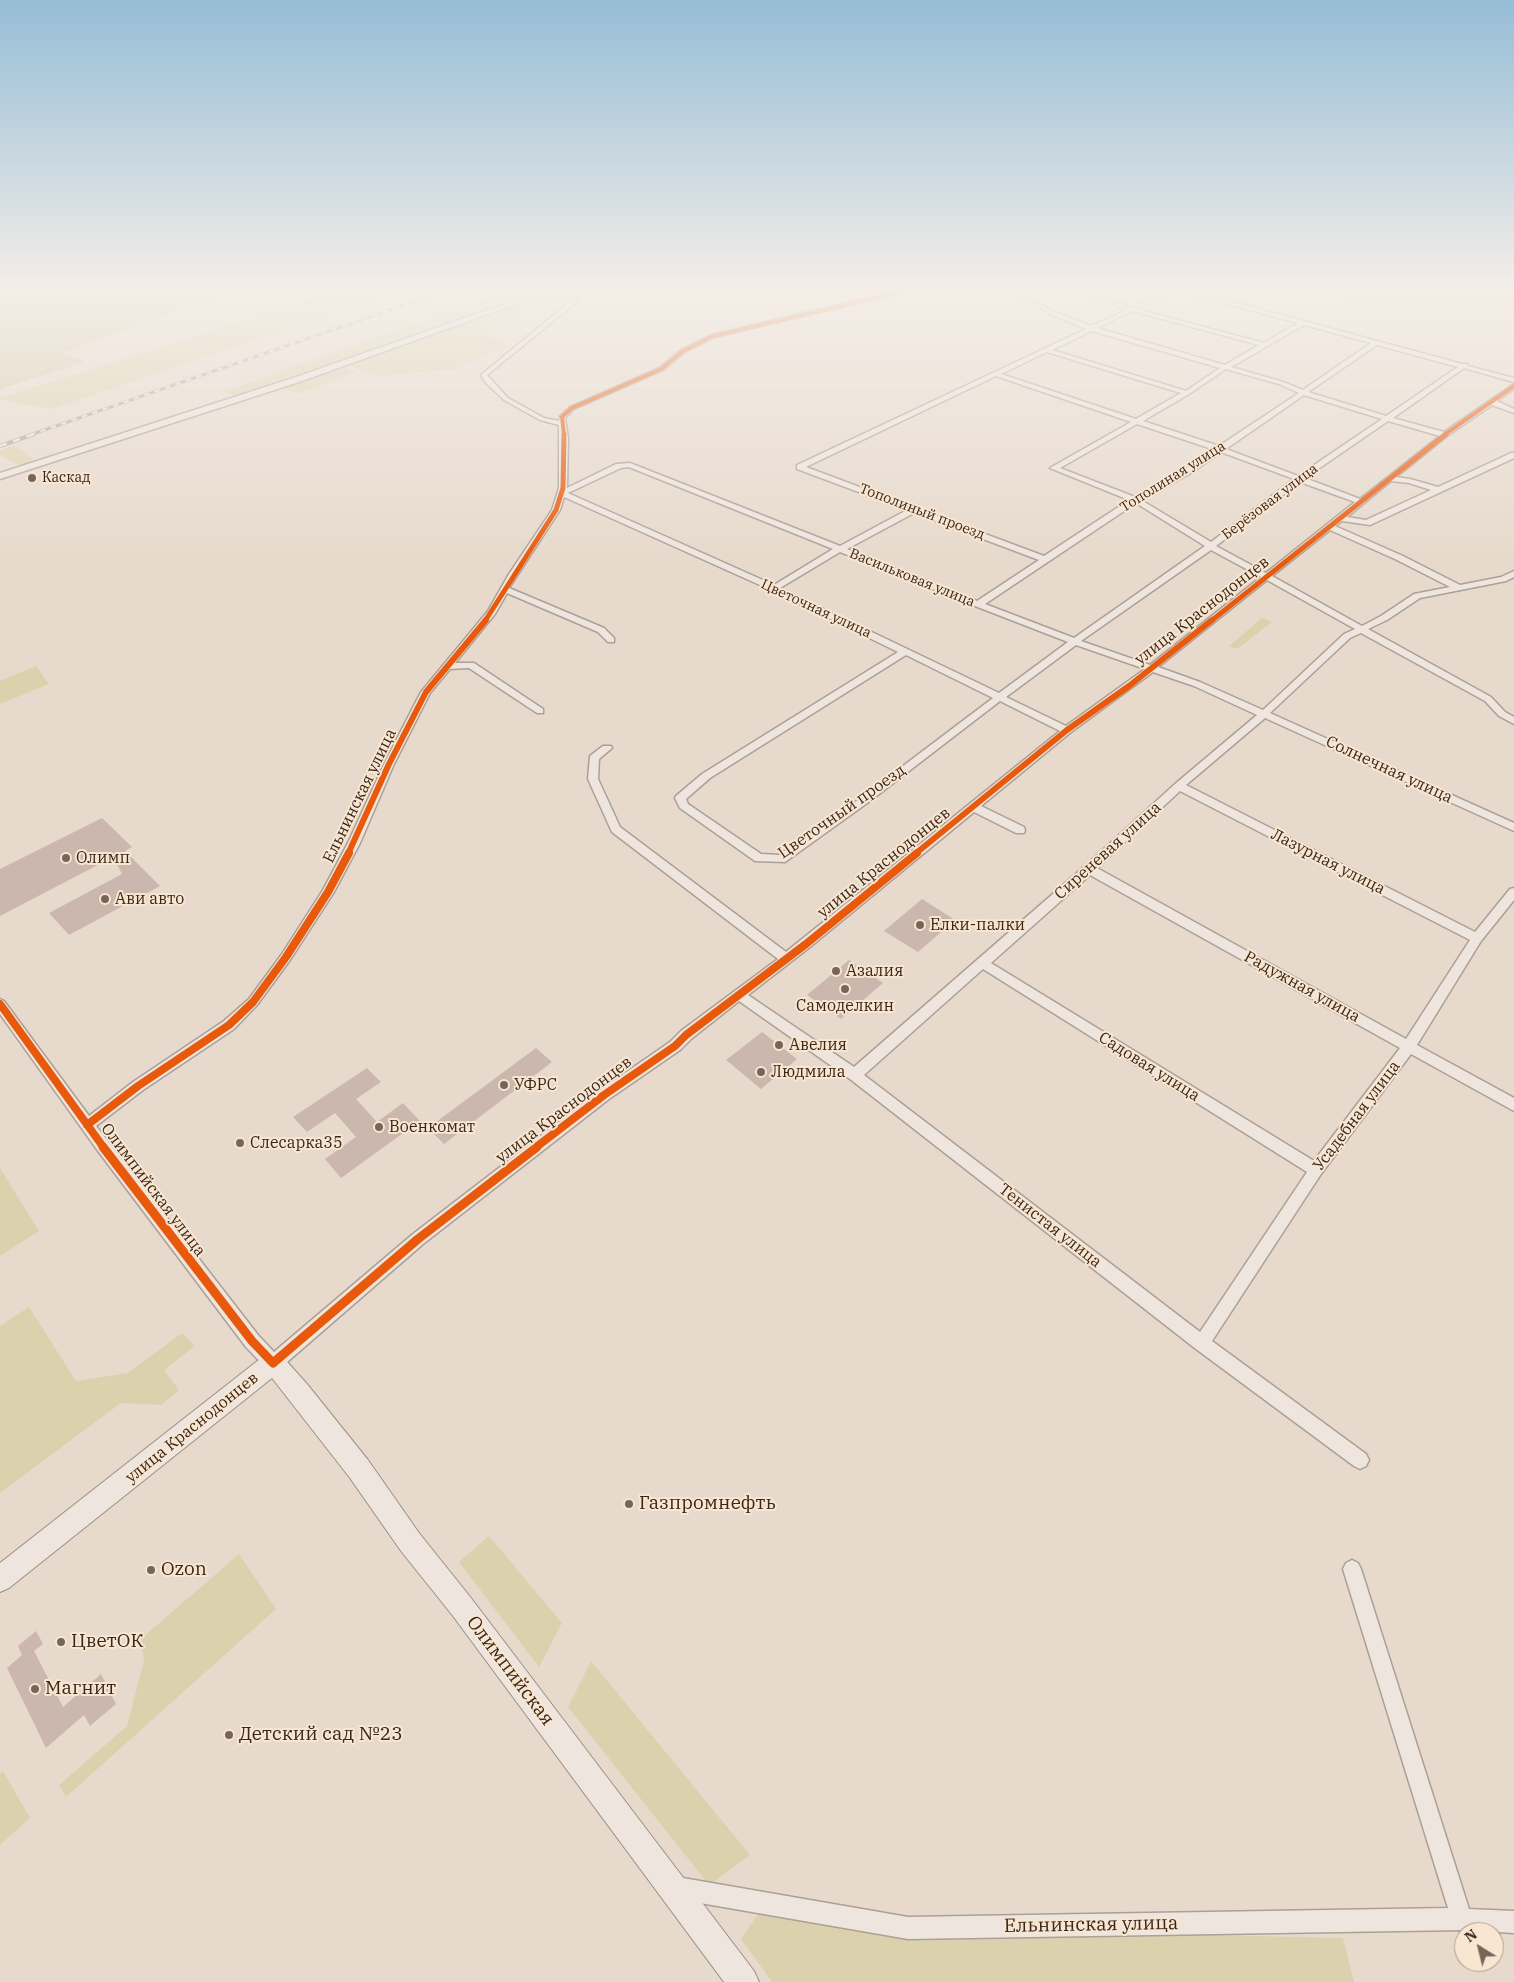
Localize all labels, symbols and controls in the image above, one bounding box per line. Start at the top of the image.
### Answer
street label: Тополиная улица [1117,438,1229,516]
street label: Берёзовая улица [1219,460,1321,544]
place label: Каскад [42,470,91,486]
marker: Каскад [26,472,38,484]
street label: Тополиный проезд [857,480,987,544]
street label: Васильковая улица [847,545,977,611]
street label: улица Краснодонцев [1131,553,1273,669]
street label: Цветочная улица [758,576,874,642]
street label: Ельнинская улица [319,726,401,866]
street label: Солнечная улица [1323,732,1455,808]
street label: Цветочный проезд [775,761,909,863]
street label: Сиреневая улица [1051,798,1165,904]
street label: улица Краснодонцев [814,804,954,922]
street label: Лазурная улица [1268,825,1388,899]
place label: Олимп [76,848,130,868]
marker: Олимп [60,852,72,864]
place label: Ави авто [115,889,184,909]
marker: Ави авто [99,893,111,905]
place label: Елки-палки [930,915,1025,935]
marker: Елки-палки [914,919,926,931]
street label: Радужная улица [1241,947,1363,1027]
place label: Азалия [846,961,903,981]
marker: Азалия [830,965,842,977]
marker: Самоделкин [839,983,851,995]
place label: Самоделкин [796,996,894,1016]
street label: Садовая улица [1095,1028,1203,1106]
place label: Авелия [789,1035,847,1055]
marker: Авелия [773,1039,785,1051]
street label: улица Краснодонцев [492,1053,636,1167]
street label: Усадебная улица [1309,1057,1405,1175]
place label: Людмила [771,1062,845,1082]
marker: Людмила [755,1066,767,1078]
place label: УФРС [514,1075,557,1095]
marker: УФРС [498,1079,510,1091]
place label: Военкомат [389,1117,475,1137]
street label: Олимпийская улица [97,1120,209,1260]
marker: Военкомат [373,1121,385,1133]
place label: Слесарка35 [250,1133,343,1153]
marker: Слесарка35 [234,1137,246,1149]
street label: Тенистая улица [995,1180,1105,1272]
street label: улица Краснодонцев [122,1369,262,1487]
place label: Газпромнефть [639,1493,776,1515]
marker: Газпромнефть [623,1498,635,1510]
place label: Ozon [161,1559,207,1581]
marker: Ozon [145,1564,157,1576]
street label: Олимпийская [461,1612,559,1730]
place label: ЦветОК [71,1631,143,1653]
marker: ЦветОК [55,1636,67,1648]
place label: Магнит [45,1678,116,1700]
marker: Магнит [29,1683,41,1695]
place label: Детский сад №23 [239,1724,403,1746]
marker: Детский сад №23 [223,1729,235,1741]
street label: Ельнинская улица [1004,1912,1178,1938]
north arrow [1454,1922,1504,1972]
text: N [1461,1925,1481,1946]

